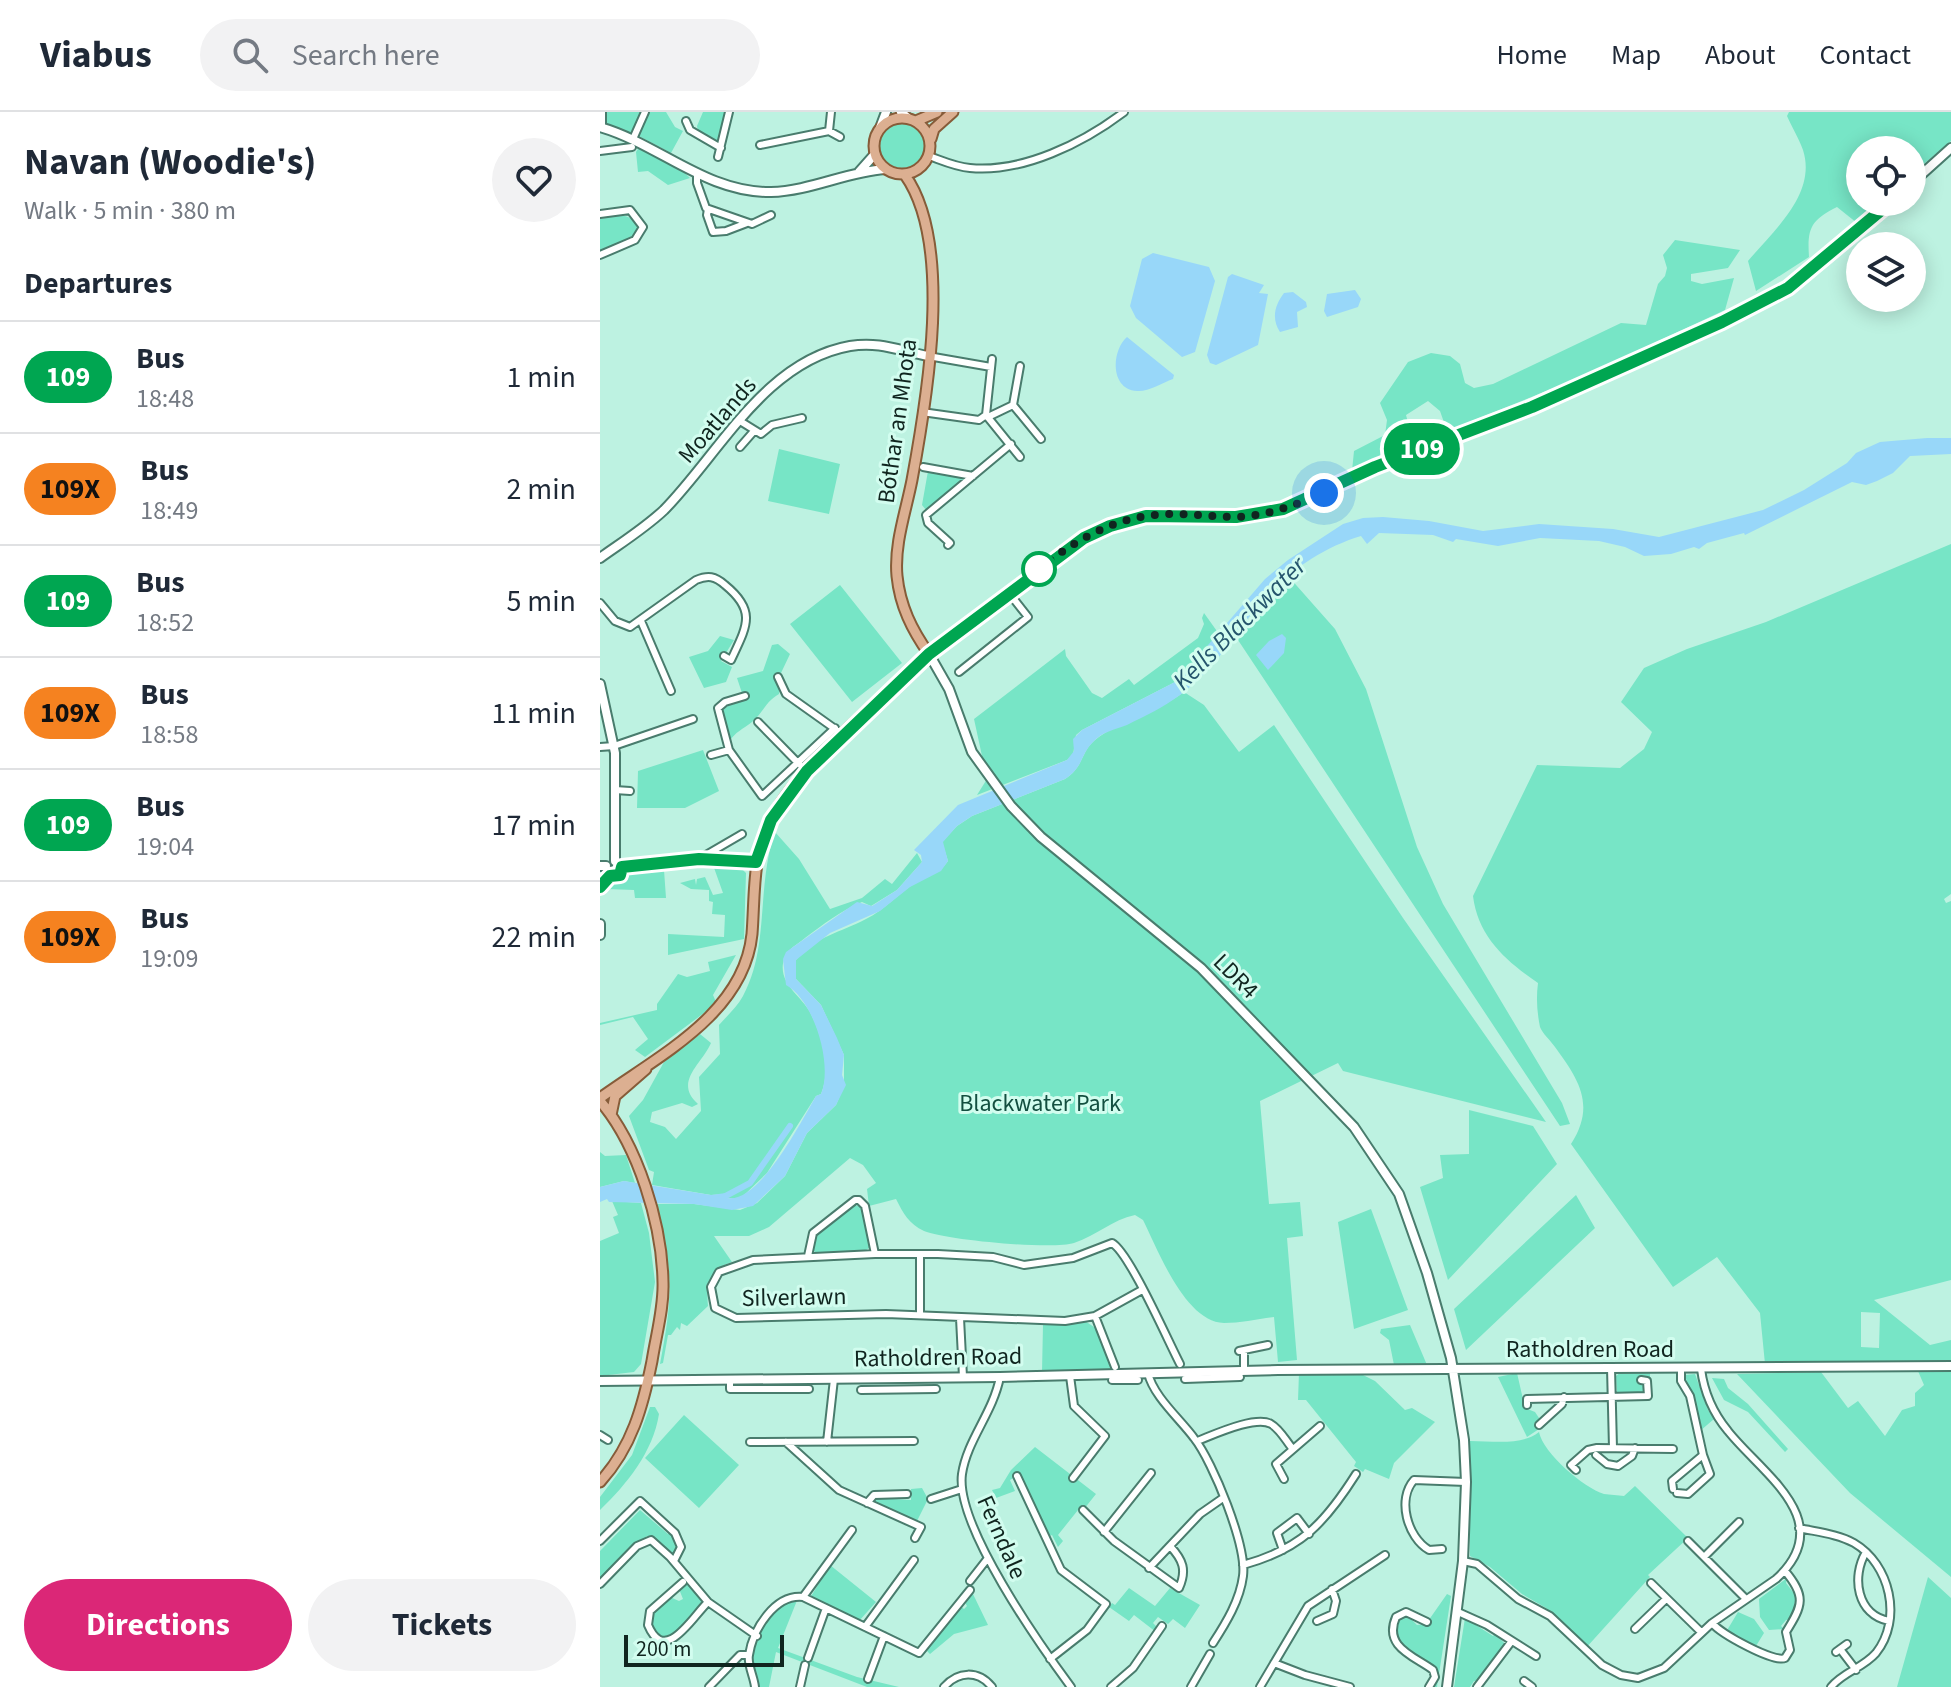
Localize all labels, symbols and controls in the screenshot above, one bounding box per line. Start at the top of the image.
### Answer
search box [200,19,760,91]
text: Viabus [40,28,152,82]
icon: search [228,33,272,77]
text: Search here [292,34,440,77]
text: Home [1496,35,1567,75]
text: Map [1611,35,1661,75]
text: About [1705,35,1776,75]
text: Contact [1820,35,1911,75]
text: Navan (Woodie's) [24,135,316,189]
map controls [1846,136,1926,312]
button: locate [1846,136,1926,216]
button: heart [492,138,576,222]
text: Walk · 5 min · 380 m [24,192,236,229]
button: layers [1846,232,1926,312]
text: Departures [24,262,172,305]
street label: Bóthar an Mhota [869,336,926,506]
text: Bus [136,337,184,380]
text: 1 min [506,356,576,399]
text: 109 [46,357,90,397]
street label: Moatlands [670,369,765,471]
text: 18:48 [136,380,194,417]
line badge: 109 [1376,423,1468,475]
text: 109 [1400,429,1444,469]
text: Bus [140,449,189,492]
text: 2 min [506,468,576,511]
text: 109X [40,469,100,509]
your location [1304,473,1344,513]
text: 18:49 [140,492,198,529]
water label: Kells Blackwater [1164,547,1315,699]
unlabelled marker [1022,552,1056,586]
text: Bus [136,561,184,604]
text: 5 min [506,580,576,623]
text: 109 [46,581,90,621]
text: 18:52 [136,604,194,641]
text: Bus [140,673,189,716]
text: 11 min [492,692,576,735]
text: 109X [40,693,100,733]
text: 18:58 [140,716,198,753]
text: Bus [136,785,184,828]
text: 17 min [492,804,576,847]
text: 109 [46,805,90,845]
text: 19:04 [136,828,194,865]
text: Bus [140,897,189,940]
text: 22 min [492,916,576,959]
text: 109X [40,917,100,957]
text: 19:09 [140,940,198,977]
street label: LDR4 [1205,946,1266,1007]
park label: Blackwater Park [959,1086,1121,1121]
street label: Silverlawn [741,1279,847,1316]
street label: Ratholdren Road [1506,1332,1674,1367]
street label: Ratholdren Road [854,1339,1022,1376]
street label: Ferndale [968,1490,1035,1585]
button: Directions [24,1579,292,1671]
button: Tickets [308,1579,576,1671]
scale bar [624,1631,784,1667]
text: 200 m [636,1633,691,1665]

